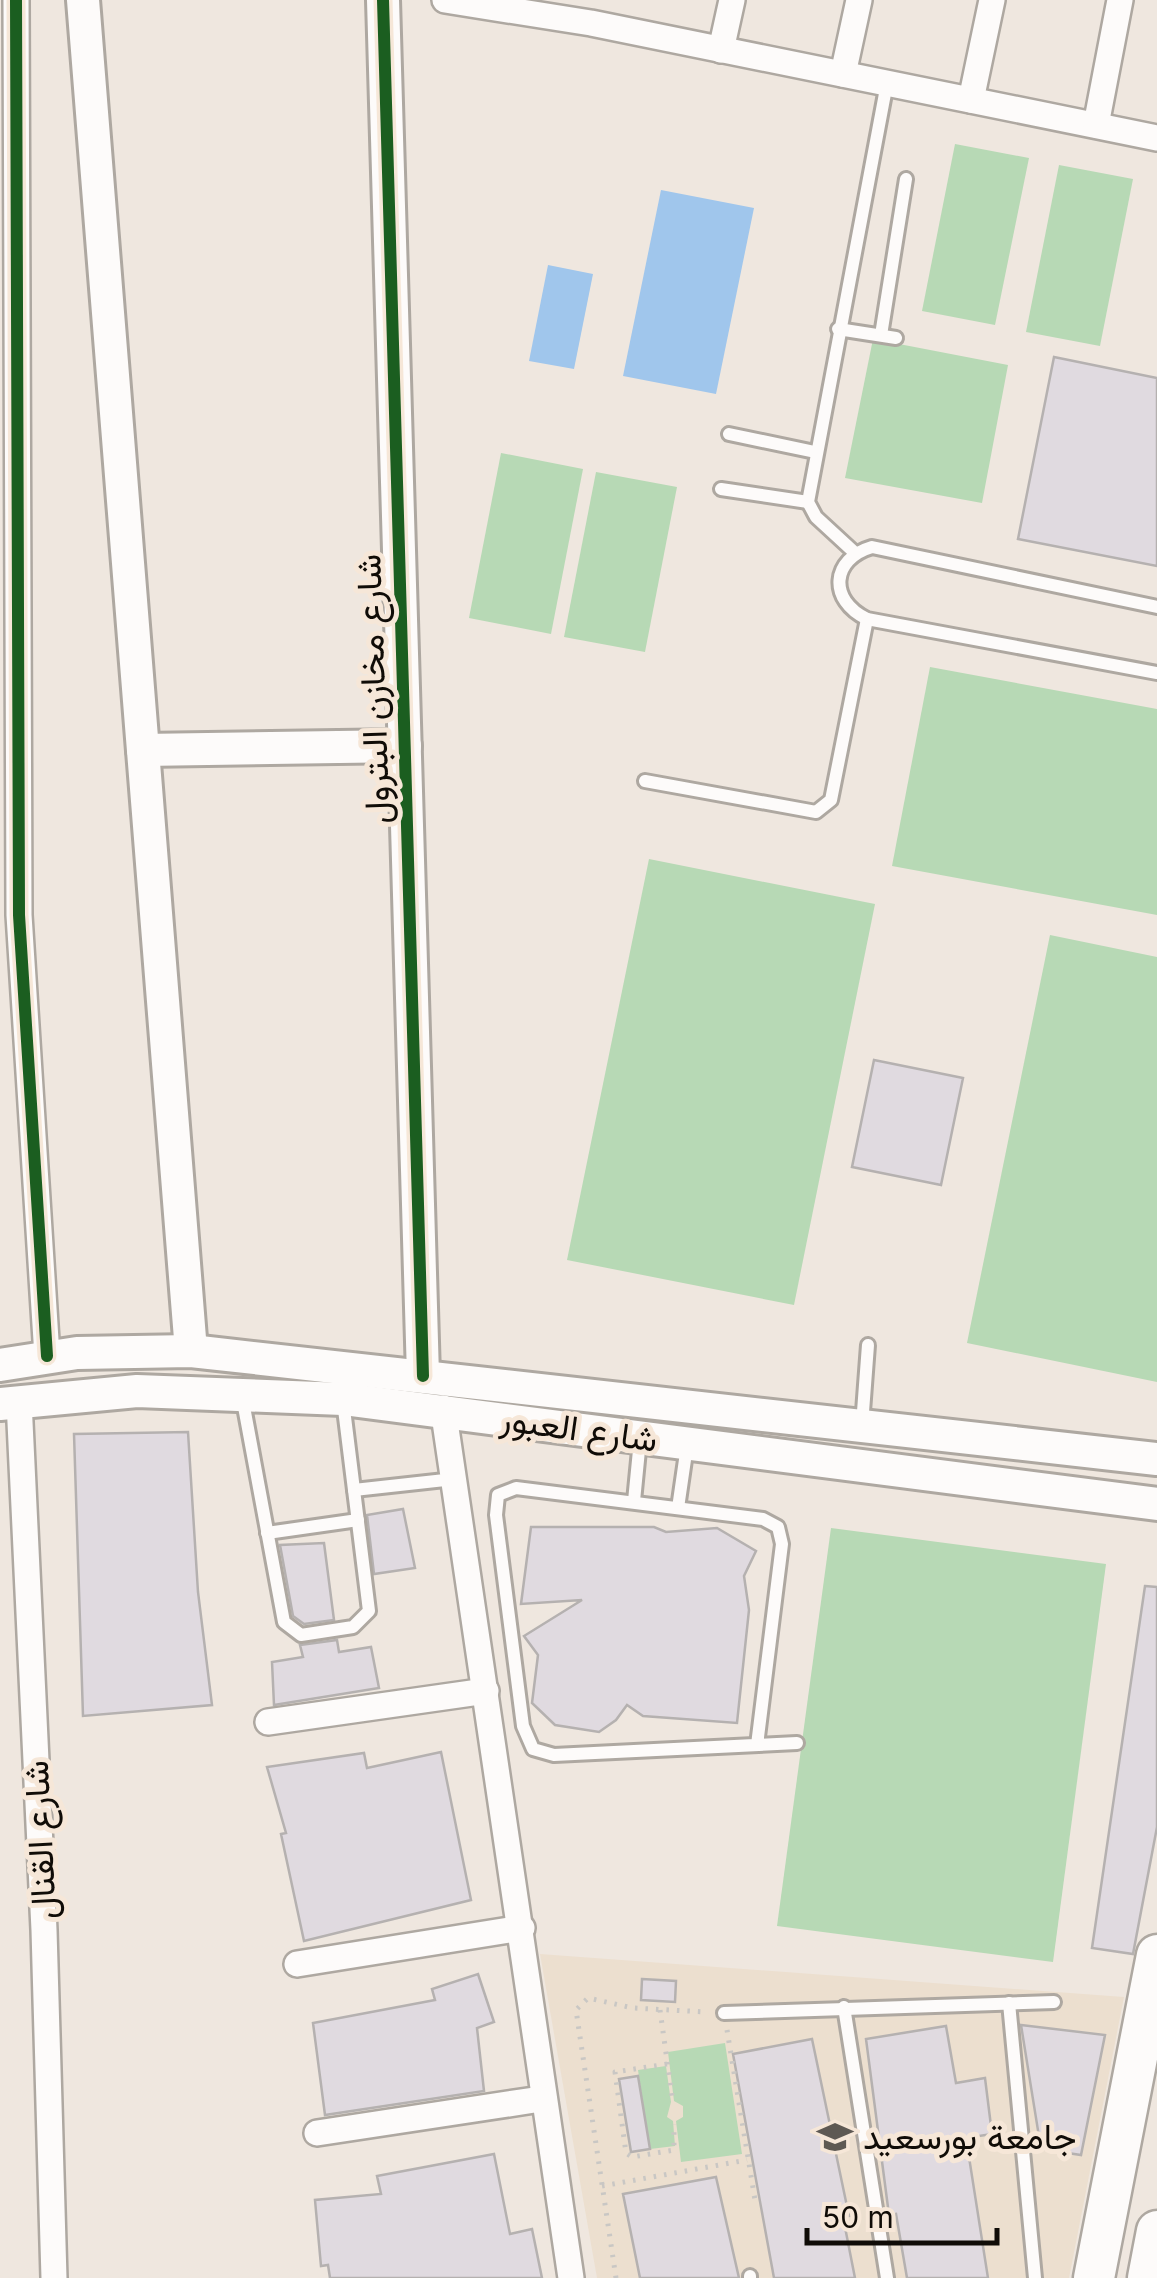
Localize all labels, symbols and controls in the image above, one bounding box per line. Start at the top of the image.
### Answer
street label: شارع مخازن البترول [346,553,402,825]
street label: شارع العبور [496,1396,660,1464]
street label: شارع القنال [14,1759,68,1921]
place label: جامعة بورسعيد [863,2115,1076,2159]
school or university icon: جامعة بورسعيد [816,2118,854,2156]
scale bar [807,2183,997,2245]
text: 50 m [822,2199,894,2235]

